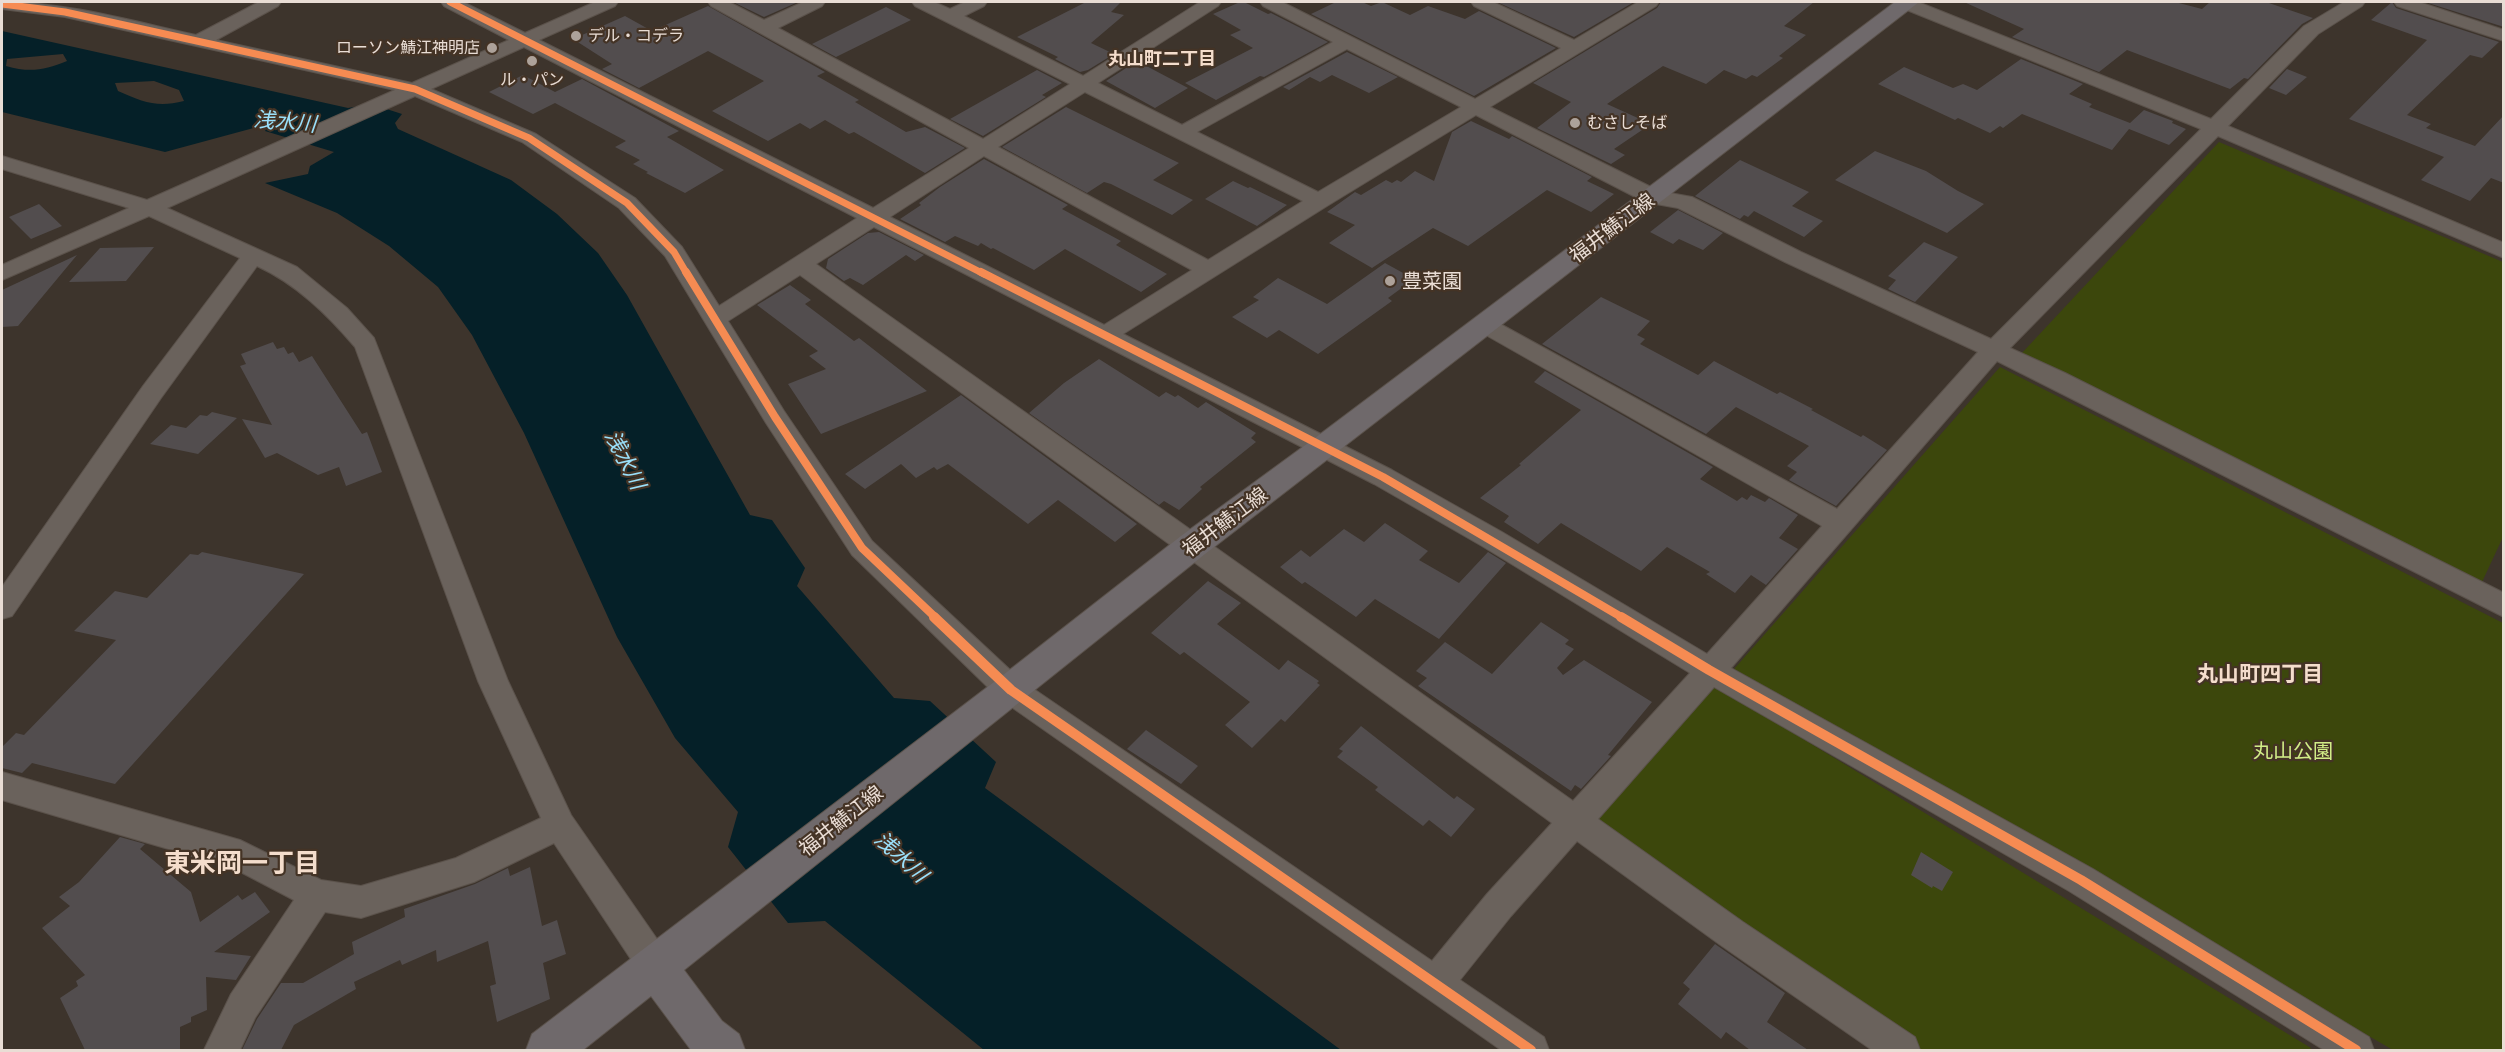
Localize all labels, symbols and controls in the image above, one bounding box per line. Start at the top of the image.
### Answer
place label: デル・コデラ [588,26,684,46]
marker: デル・コデラ [569,29,583,43]
place label: ローソン鯖江神明店 [336,38,480,58]
marker: ローソン鯖江神明店 [485,41,499,55]
district label: 丸山町二丁目 [1108,48,1216,70]
marker: ル・パン [525,54,539,68]
place label: ル・パン [500,70,564,90]
water label: 浅水川 [253,107,317,137]
place label: むさしそば [1587,113,1667,133]
marker: むさしそば [1568,116,1582,130]
street label: 福井鯖江線 [1565,188,1659,268]
place label: 豊菜園 [1402,269,1462,293]
marker: 豊菜園 [1383,274,1397,288]
water label: 浅水川 [599,426,651,494]
street label: 福井鯖江線 [1178,482,1272,562]
district label: 丸山町四丁目 [2197,661,2323,687]
park label: 丸山公園 [2253,739,2333,763]
street label: 福井鯖江線 [794,781,888,861]
water label: 浅水川 [869,826,933,888]
district label: 東米岡一丁目 [164,847,320,879]

